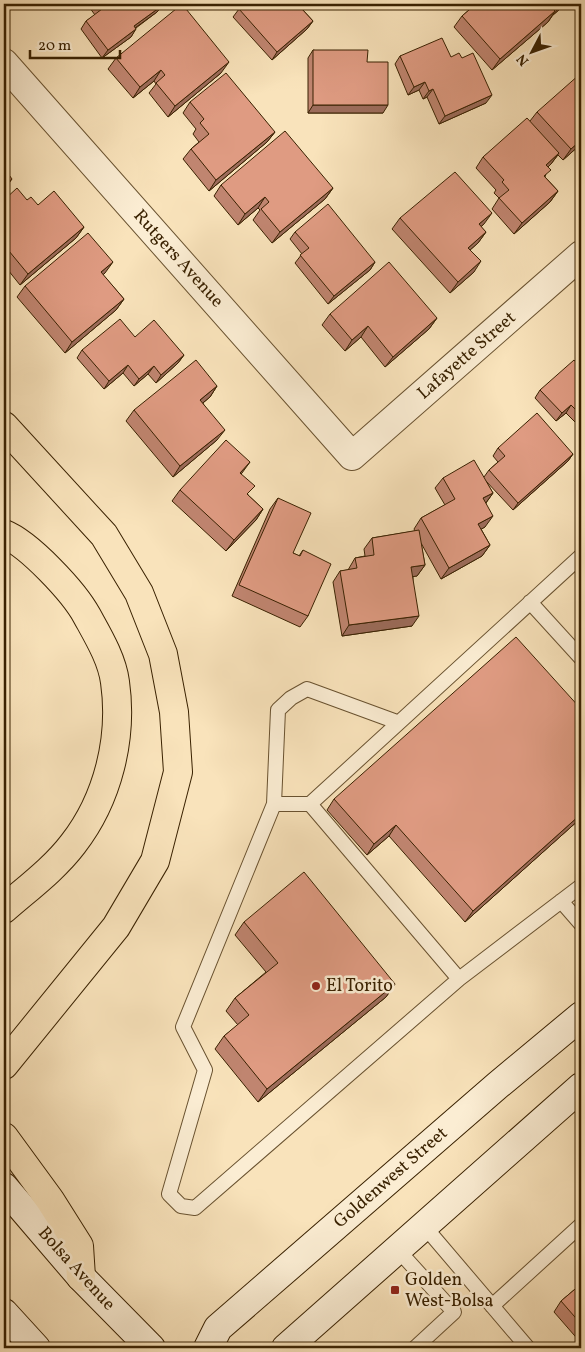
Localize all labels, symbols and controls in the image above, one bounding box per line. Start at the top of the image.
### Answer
scale bar [30,28,120,60]
north arrow [508,28,558,78]
text: 20 m [38,36,71,57]
text: N [513,49,534,70]
street label: Rutgers Avenue [127,204,229,314]
street label: Lafayette Street [412,306,522,406]
place label: El Torito [326,974,393,999]
marker: El Torito [310,980,322,992]
street label: Goldenwest Street [329,1121,453,1235]
street label: Bolsa Avenue [32,1222,120,1316]
place label: Golden West-Bolsa [405,1268,494,1314]
marker: Golden West-Bolsa [389,1284,401,1296]

